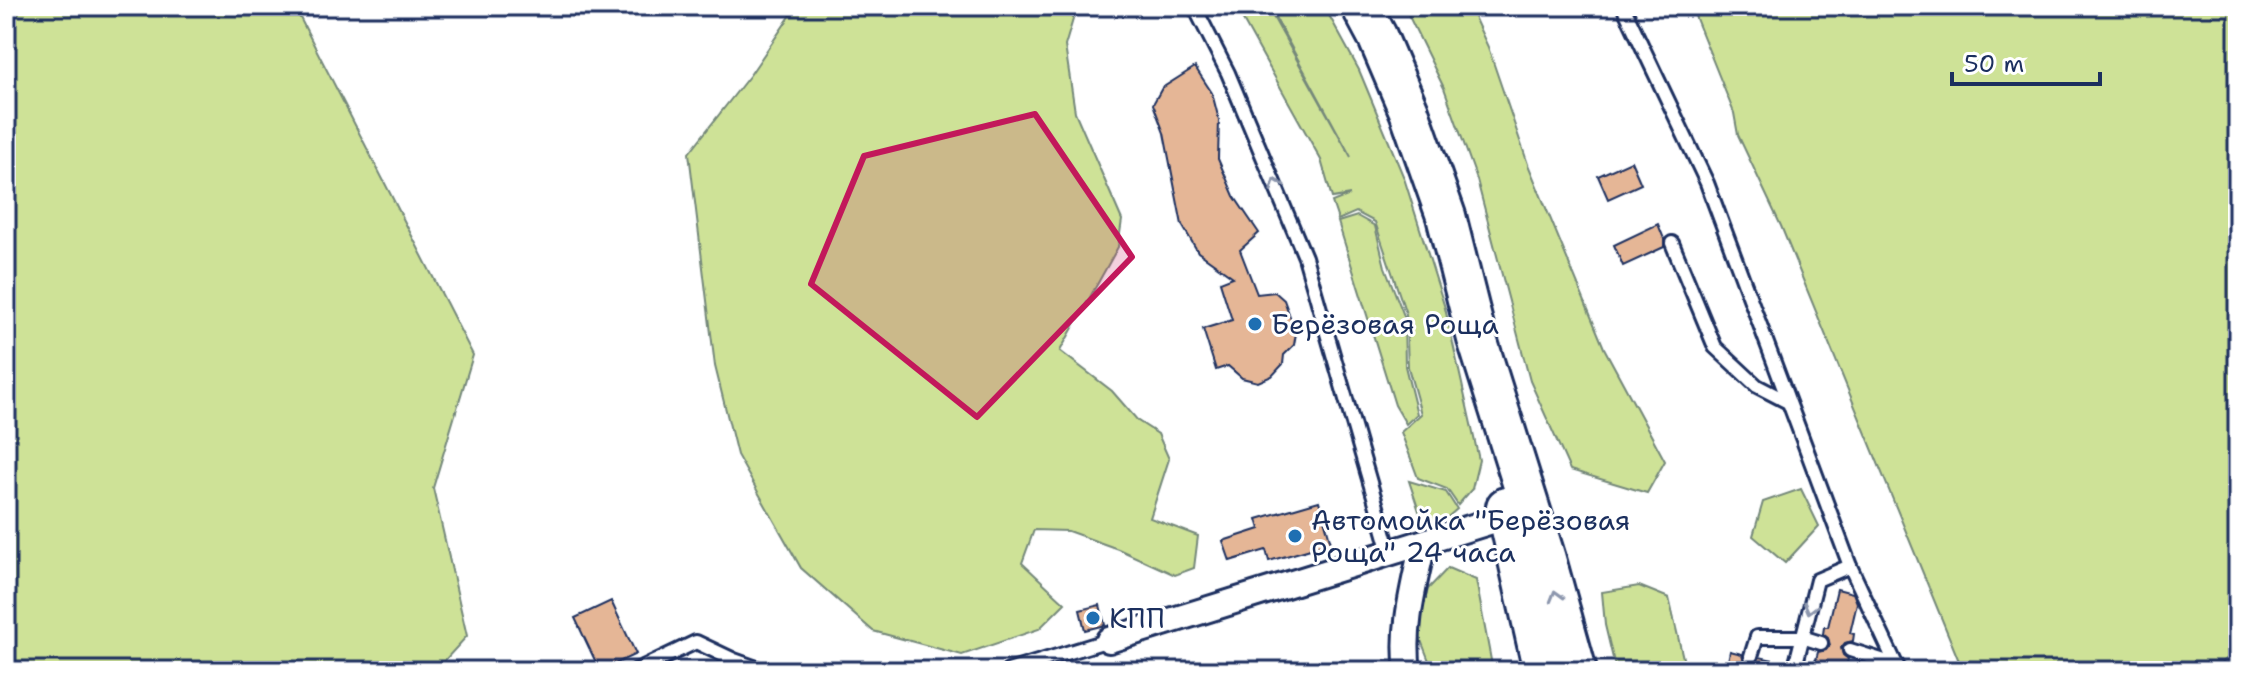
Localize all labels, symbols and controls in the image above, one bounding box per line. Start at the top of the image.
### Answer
scale bar [1952,36,2100,86]
text: 50 m [1964,48,2024,80]
one-way arrow [1269,178,1286,192]
place label: Берёзовая Роща [1271,305,1499,343]
marker: Берёзовая Роща [1246,315,1264,333]
place label: Автомойка "Берёзовая Роща" 24 часа [1311,501,1631,571]
marker: Автомойка "Берёзовая Роща" 24 часа [1286,527,1304,545]
one-way arrow [1549,589,1565,603]
place label: КПП [1109,599,1165,637]
one-way arrow [1802,601,1819,615]
marker: КПП [1084,609,1102,627]

